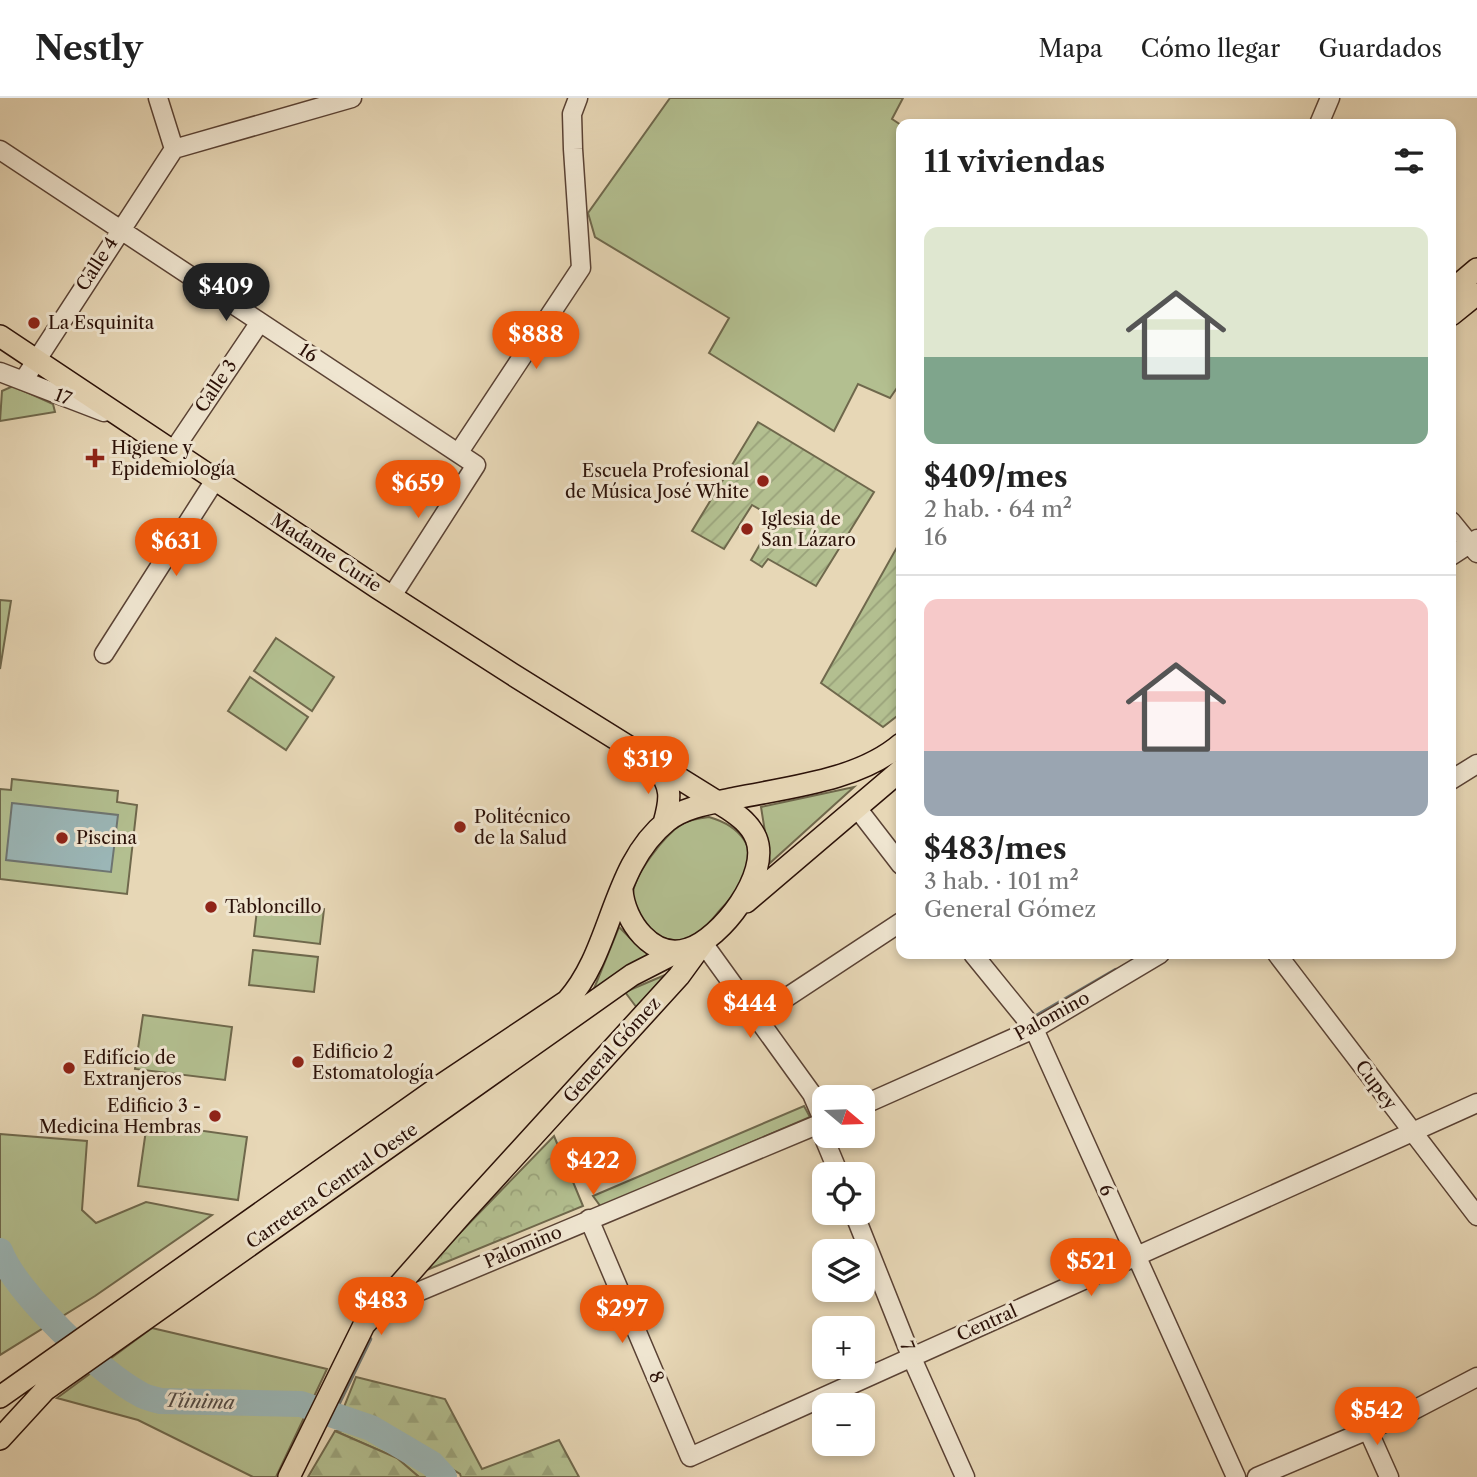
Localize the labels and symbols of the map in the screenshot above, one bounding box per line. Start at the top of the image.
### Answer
street label: Calle 4 [72,233,122,295]
pin: $409 [185,264,267,323]
place label: La Esquinita [48,312,155,334]
pin: $888 [495,312,577,371]
marker: La Esquinita [26,315,42,331]
street label: 16 [294,339,322,367]
street label: Calle 3 [190,355,242,417]
street label: 17 [51,384,75,410]
place label: Higiene y Epidemiología [111,437,236,480]
marker: Higiene y Epidemiología [85,448,105,468]
pin: $659 [377,460,459,520]
place label: Escuela Profesional de Música José White [565,460,749,503]
marker: Escuela Profesional de Música José White [755,473,771,489]
place label: Iglesia de San Lázaro [761,508,856,551]
street label: Madame Curie [266,509,386,597]
pin: $631 [135,518,217,578]
marker: Iglesia de San Lázaro [739,521,755,537]
pin: $319 [607,736,689,796]
place label: Politécnico de la Salud [474,806,570,849]
marker: Politécnico de la Salud [452,819,468,835]
place label: Piscina [76,827,137,849]
marker: Piscina [54,830,70,846]
place label: Tabloncillo [225,896,321,918]
marker: Tabloncillo [203,899,219,915]
pin: $444 [709,981,791,1040]
street label: Palomino [1011,986,1093,1046]
street label: General Gómez [559,993,665,1107]
place label: Edificio 2 Estomatología [312,1041,435,1084]
place label: Edifício de Extranjeros [83,1047,182,1090]
marker: Edificio 2 Estomatología [290,1054,306,1070]
street label: Cupey [1350,1056,1402,1115]
marker: Edifício de Extranjeros [61,1060,77,1076]
north arrow [812,1085,875,1148]
place label: Edificio 3 - Medicina Hembras [39,1095,201,1138]
marker: Edificio 3 - Medicina Hembras [207,1108,223,1124]
street label: Carretera Central Oeste [242,1118,422,1254]
pin: $422 [552,1138,634,1197]
street label: 6 [1094,1181,1118,1199]
street label: Palomino [481,1221,565,1273]
pin: $521 [1050,1238,1132,1298]
pin: $483 [340,1278,422,1337]
pin: $297 [581,1286,663,1345]
street label: Central [953,1300,1021,1346]
street label: 7 [895,1338,919,1354]
street label: 8 [644,1368,668,1386]
pin: $542 [1336,1388,1418,1447]
water label: Tíinima [165,1389,236,1414]

